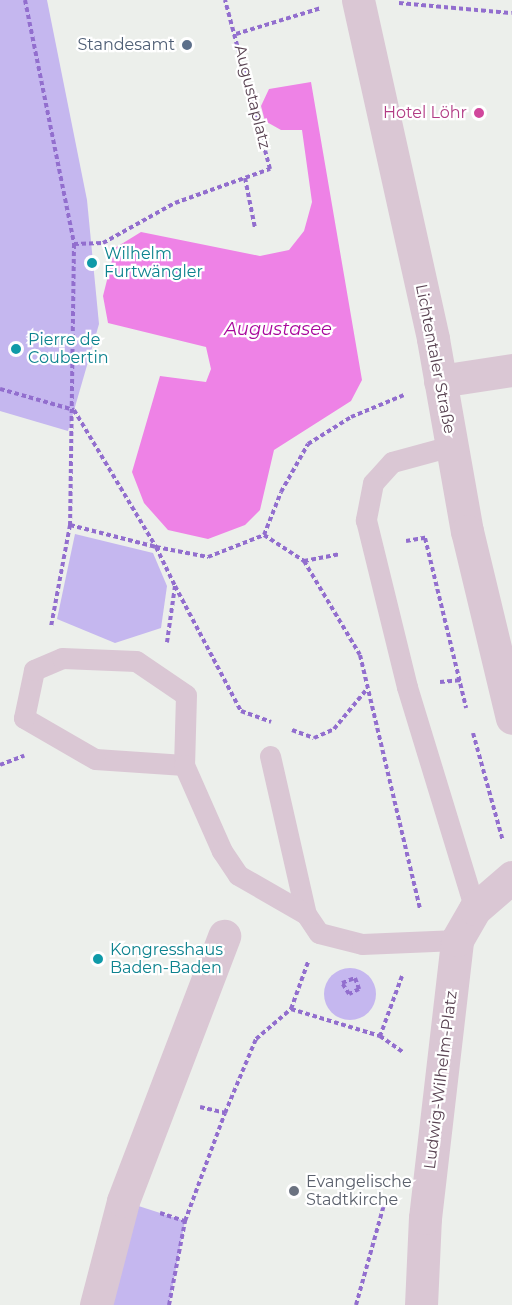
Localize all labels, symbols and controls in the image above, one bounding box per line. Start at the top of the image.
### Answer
place label: Standesamt [77,35,175,55]
marker: Standesamt [180,38,194,52]
street label: Augustaplatz [230,43,274,151]
place label: Hotel Löhr [383,103,467,123]
marker: Hotel Löhr [472,106,486,120]
place label: Wilhelm Furtwängler [104,244,203,282]
marker: Wilhelm Furtwängler [85,256,99,270]
street label: Lichtentaler Straße [411,282,459,436]
water label: Augustasee [224,318,332,340]
place label: Pierre de Coubertin [28,330,109,368]
marker: Pierre de Coubertin [9,342,23,356]
place label: Kongresshaus Baden-Baden [110,940,223,978]
marker: Kongresshaus Baden-Baden [91,952,105,966]
street label: Ludwig-Wilhelm-Platz [421,990,461,1170]
place label: Evangelische Stadtkirche [306,1172,412,1210]
marker: Evangelische Stadtkirche [287,1184,301,1198]

